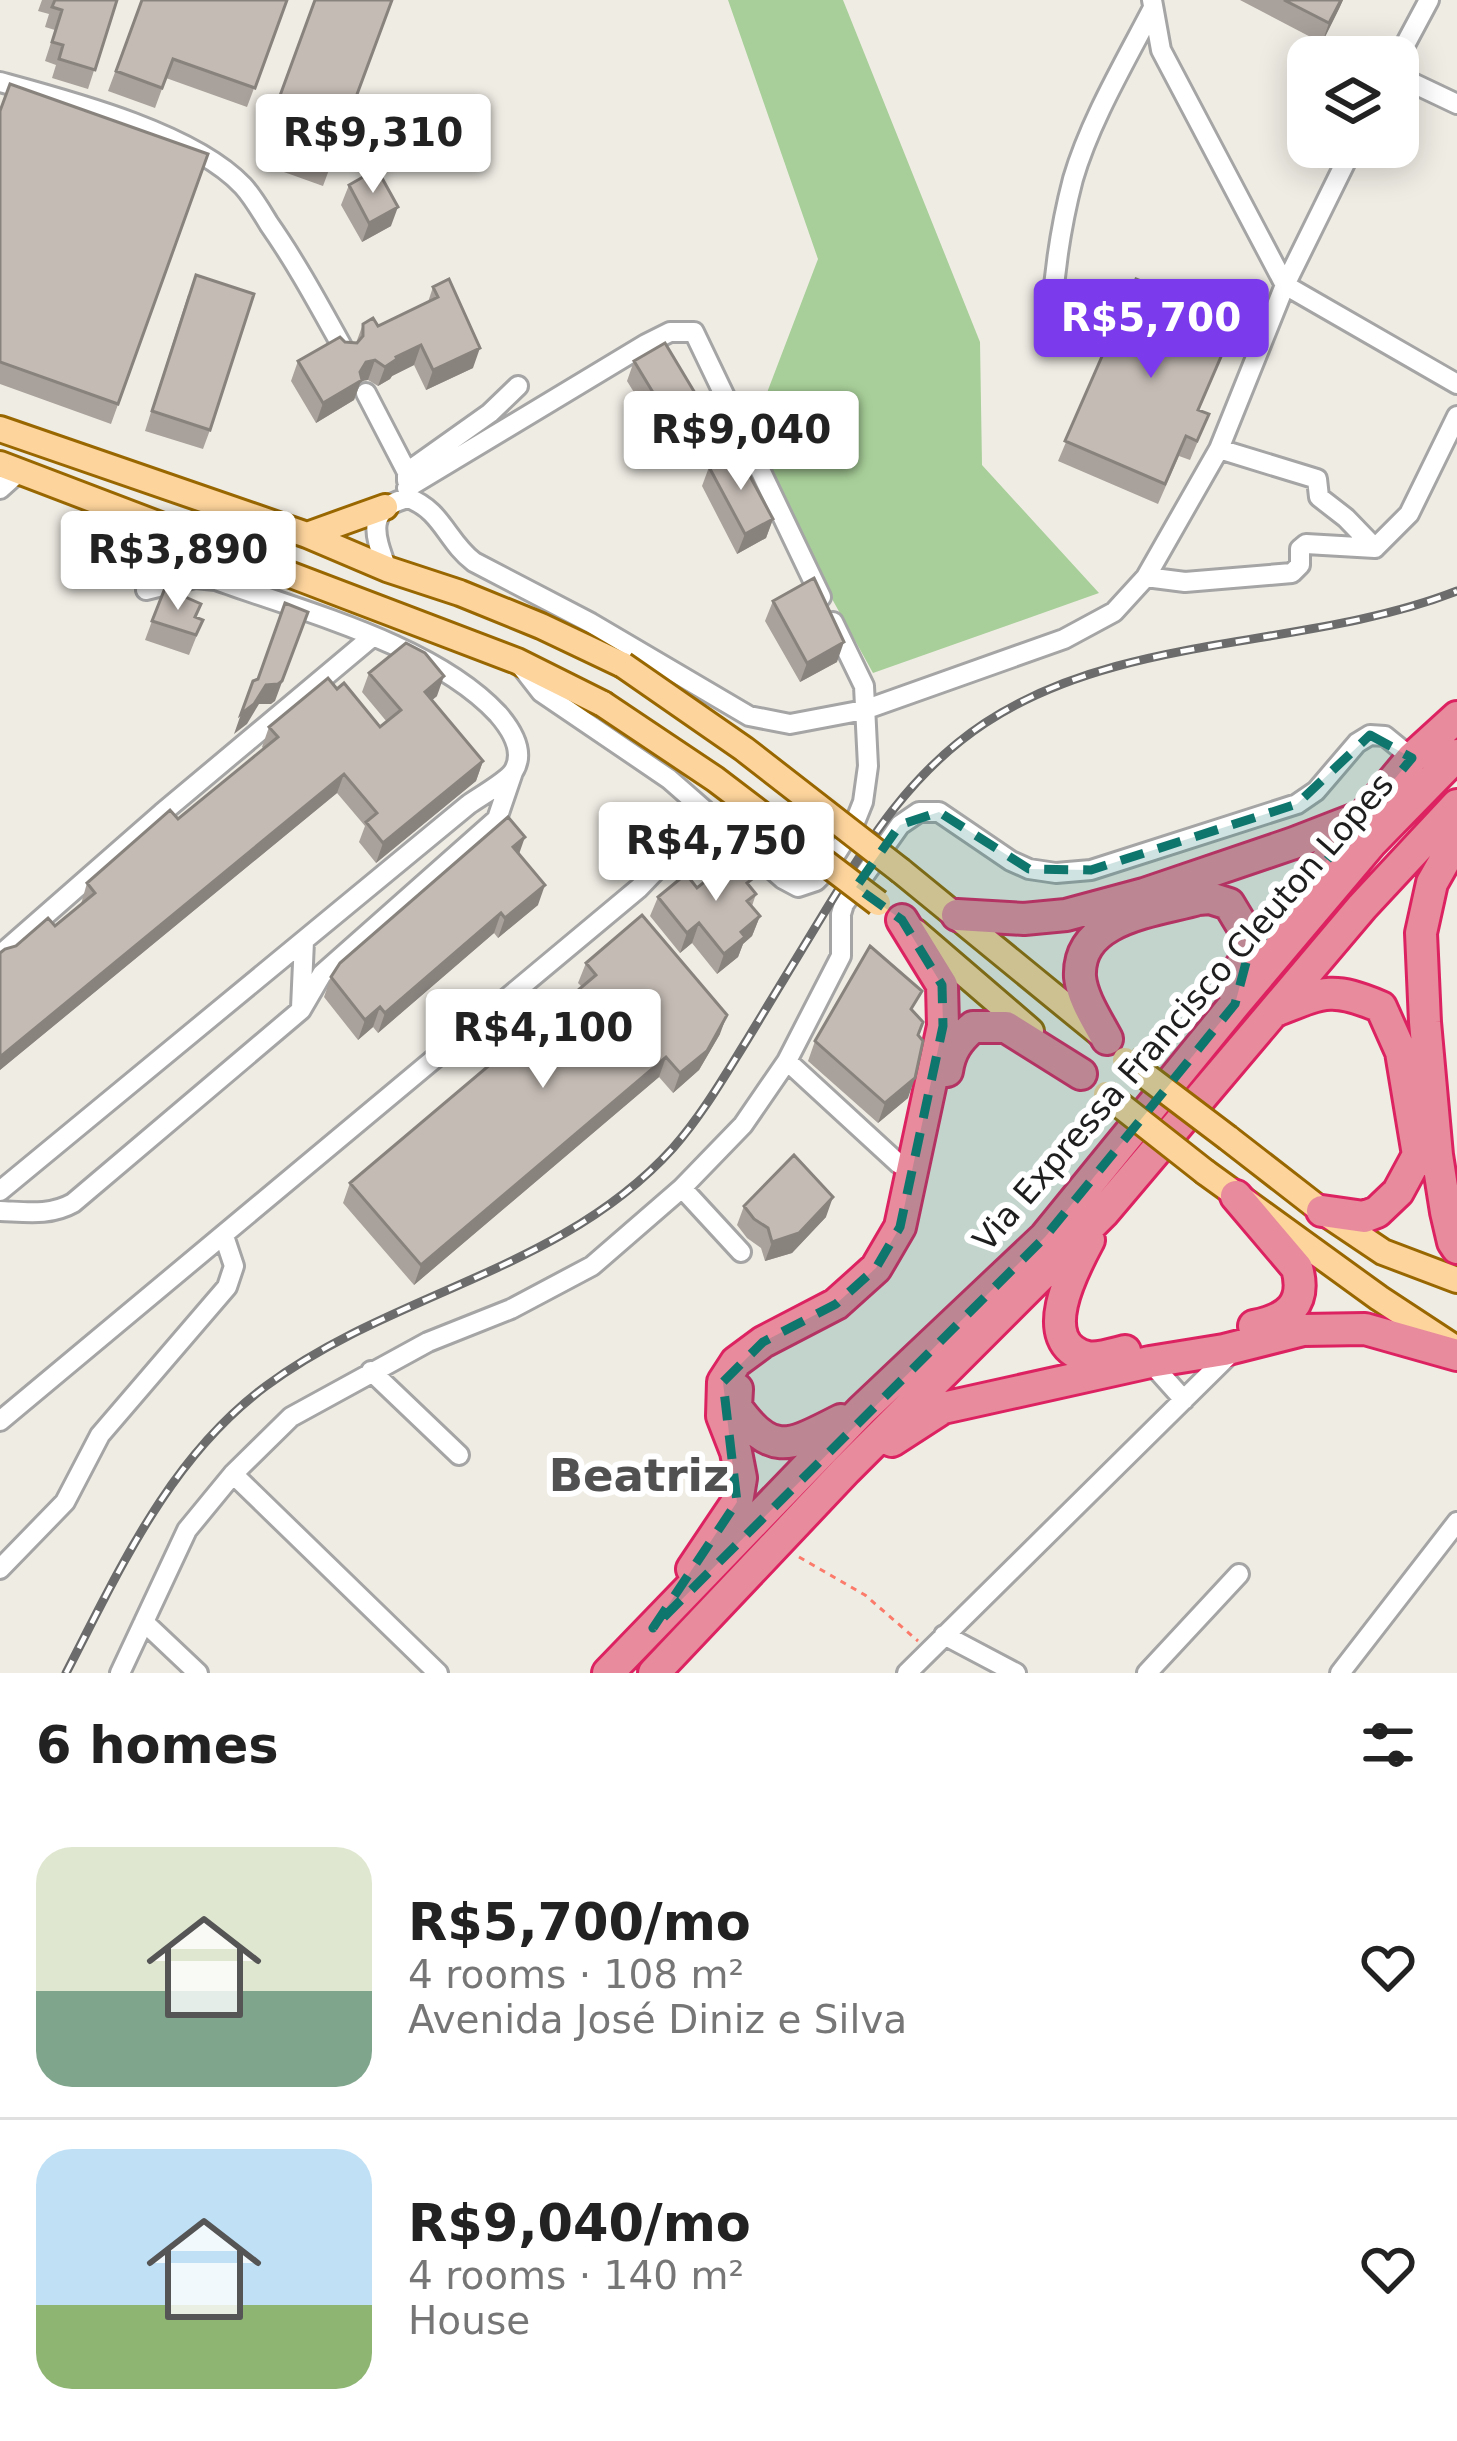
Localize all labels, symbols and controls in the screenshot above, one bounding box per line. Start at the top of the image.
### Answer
map controls [1287,36,1419,168]
button: layers [1287,36,1419,168]
pin: R$9,310 [262,94,484,196]
text: R$9,310 [283,110,463,155]
pin: R$5,700 [1040,279,1262,381]
text: R$5,700 [1061,295,1241,340]
pin: R$9,040 [630,391,852,493]
text: R$9,040 [651,407,831,452]
pin: R$3,890 [67,511,289,613]
text: R$3,890 [88,527,268,572]
street label: Via Expressa Francisco Cleuton Lopes [965,765,1401,1259]
pin: R$4,750 [605,802,827,904]
text: R$4,750 [626,818,806,863]
pin: R$4,100 [432,989,654,1091]
text: R$4,100 [453,1005,633,1050]
district label: Beatriz [549,1449,729,1502]
icon: filters [1355,1712,1421,1778]
text: 6 homes [36,1716,279,1775]
text: R$5,700/mo [408,1893,751,1952]
icon: home [132,1895,276,2039]
icon: heart [1355,1934,1421,2000]
text: 4 rooms · 108 m² [408,1952,744,1997]
text: Avenida José Diniz e Silva [408,1997,907,2042]
text: R$9,040/mo [408,2194,751,2253]
icon: home [132,2197,276,2341]
icon: heart [1355,2236,1421,2302]
text: 4 rooms · 140 m² [408,2253,744,2298]
text: House [408,2298,530,2343]

